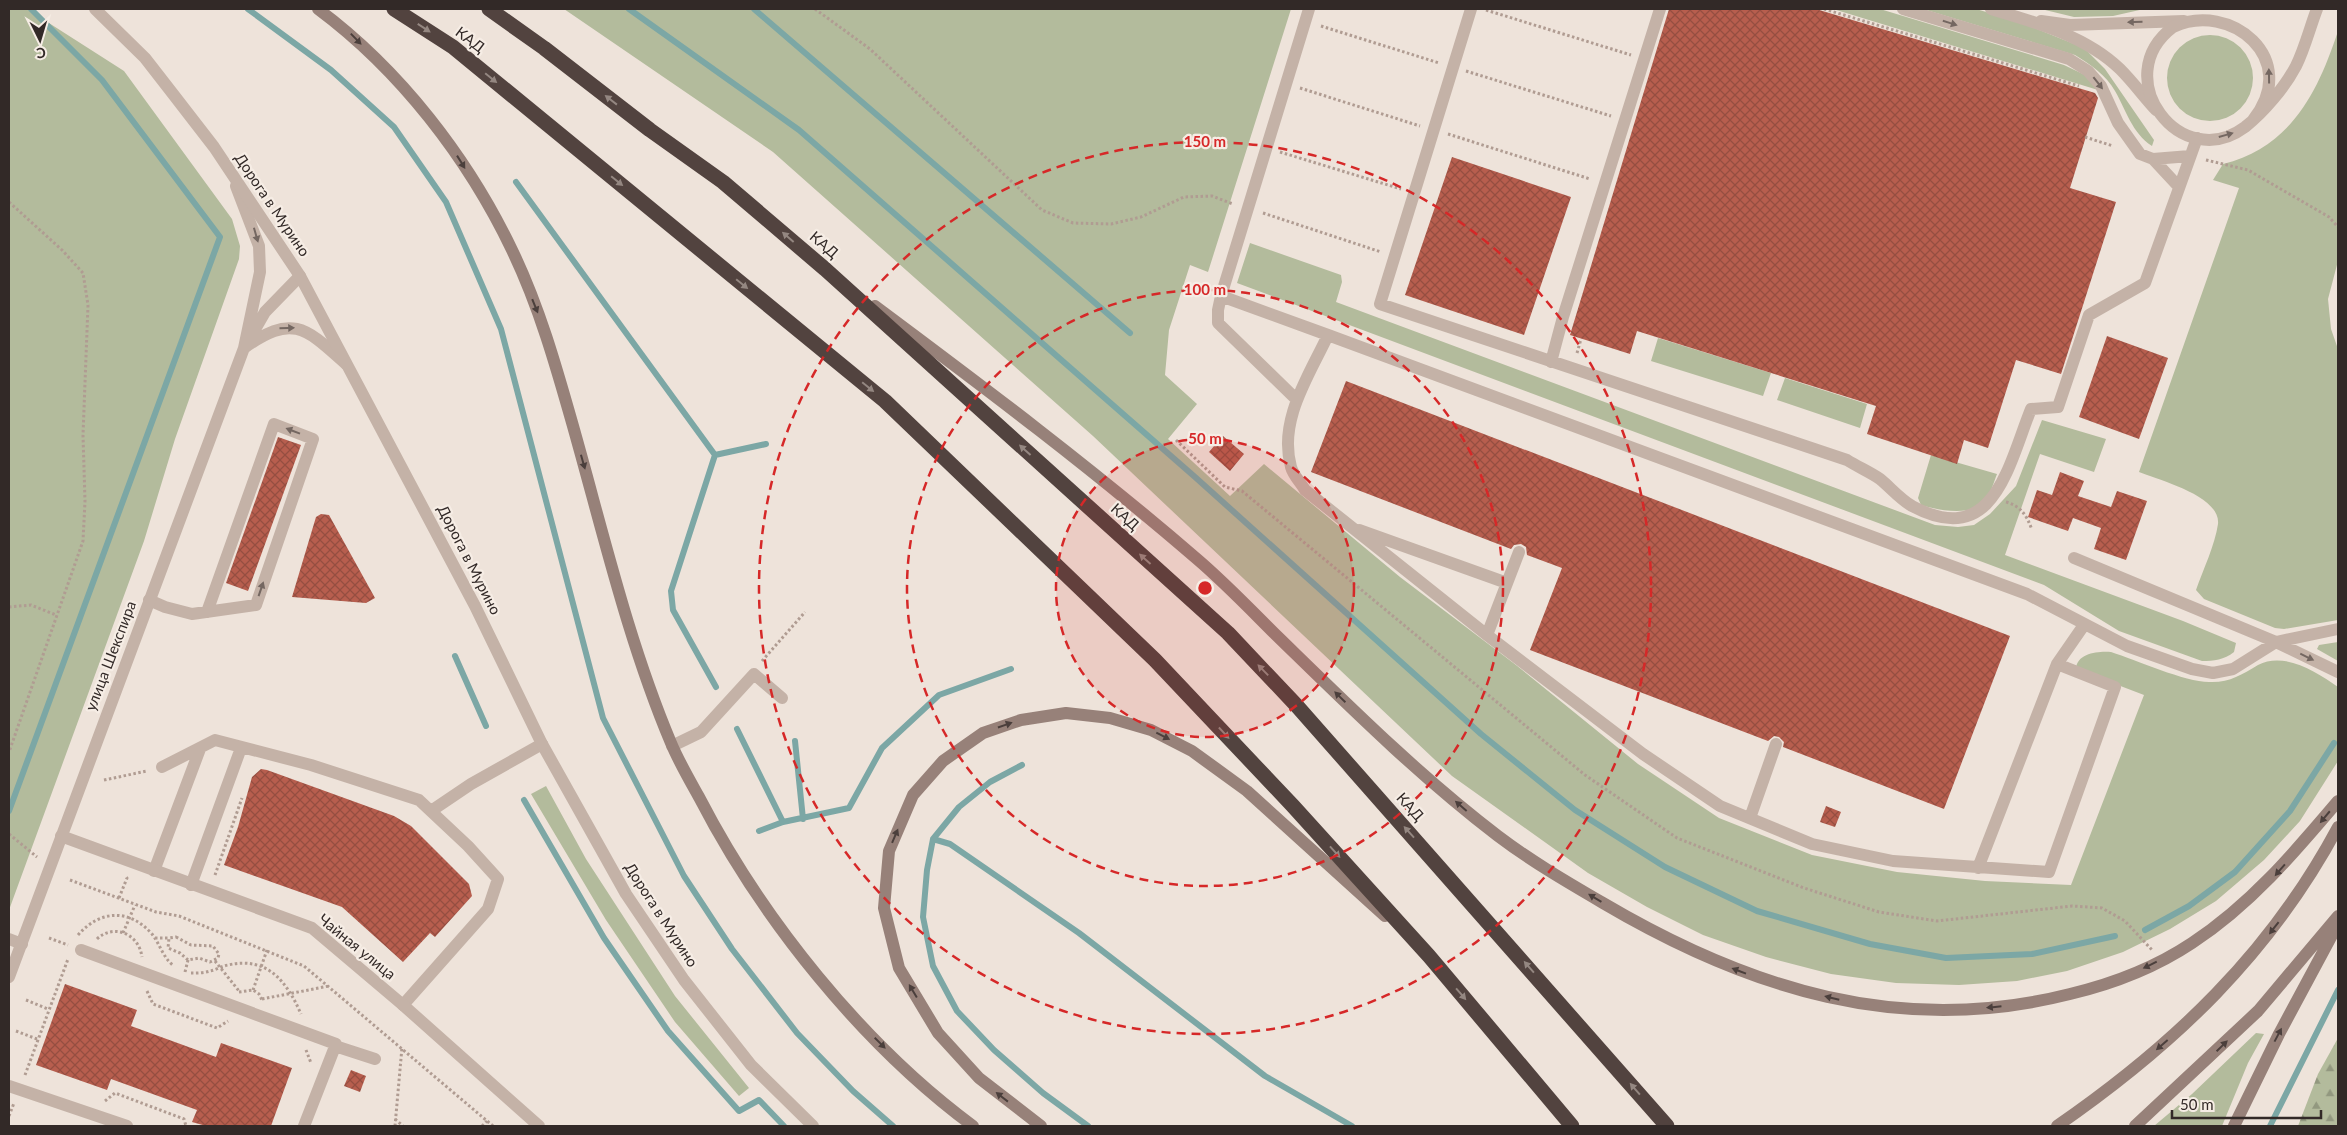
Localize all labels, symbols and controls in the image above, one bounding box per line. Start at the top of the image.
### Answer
north arrow [15,15,65,65]
one-way arrow [2127,18,2143,26]
one-way arrow [1942,20,1957,27]
street label: КАД [452,22,489,56]
one-way arrow [417,23,430,33]
one-way arrow [350,32,362,44]
text: С [35,45,47,62]
one-way arrow [2265,68,2273,84]
one-way arrow [484,73,497,84]
one-way arrow [2093,76,2103,90]
one-way arrow [605,94,618,105]
one-way arrow [2219,131,2234,139]
text: 150 m [1184,132,1226,150]
street label: Дорога в Мурино [232,149,314,260]
one-way arrow [457,156,466,169]
one-way arrow [610,176,623,187]
street label: КАД [807,227,843,262]
one-way arrow [252,228,260,243]
one-way arrow [782,232,795,243]
one-way arrow [736,279,749,290]
text: 100 m [1184,280,1226,298]
one-way arrow [532,299,539,314]
one-way arrow [279,324,295,332]
one-way arrow [861,382,874,393]
one-way arrow [285,427,300,434]
text: 50 m [1188,429,1222,447]
one-way arrow [1018,444,1031,455]
one-way arrow [579,454,587,469]
street label: КАД [1108,499,1144,534]
street label: Дорога в Мурино [434,502,505,618]
one-way arrow [1140,553,1152,565]
centre of rings [1196,579,1214,597]
one-way arrow [257,581,265,596]
street label: улица Шекспира [81,598,139,713]
one-way arrow [2300,653,2314,661]
one-way arrow [1257,665,1269,677]
one-way arrow [1335,691,1347,703]
one-way arrow [998,721,1013,729]
one-way arrow [1218,727,1230,739]
one-way arrow [1155,732,1170,740]
street label: КАД [1393,788,1428,824]
one-way arrow [1455,801,1467,812]
one-way arrow [2319,810,2330,823]
one-way arrow [1403,827,1415,839]
one-way arrow [891,828,899,843]
one-way arrow [1329,846,1341,858]
street label: Дорога в Мурино [621,859,702,970]
one-way arrow [2274,863,2285,876]
one-way arrow [1588,893,1601,902]
street label: Чайная улица [315,910,400,983]
one-way arrow [2268,921,2279,934]
one-way arrow [1523,961,1534,974]
one-way arrow [2142,961,2157,969]
one-way arrow [1732,967,1747,974]
one-way arrow [908,985,918,998]
one-way arrow [1455,987,1467,999]
one-way arrow [1825,994,1840,1002]
one-way arrow [1985,1003,2001,1011]
one-way arrow [2274,1028,2282,1043]
one-way arrow [874,1037,886,1049]
one-way arrow [2156,1040,2169,1051]
one-way arrow [2216,1040,2228,1052]
one-way arrow [1630,1083,1641,1096]
scale bar [2172,1088,2321,1120]
one-way arrow [996,1091,1009,1102]
text: 50 m [2180,1095,2214,1113]

